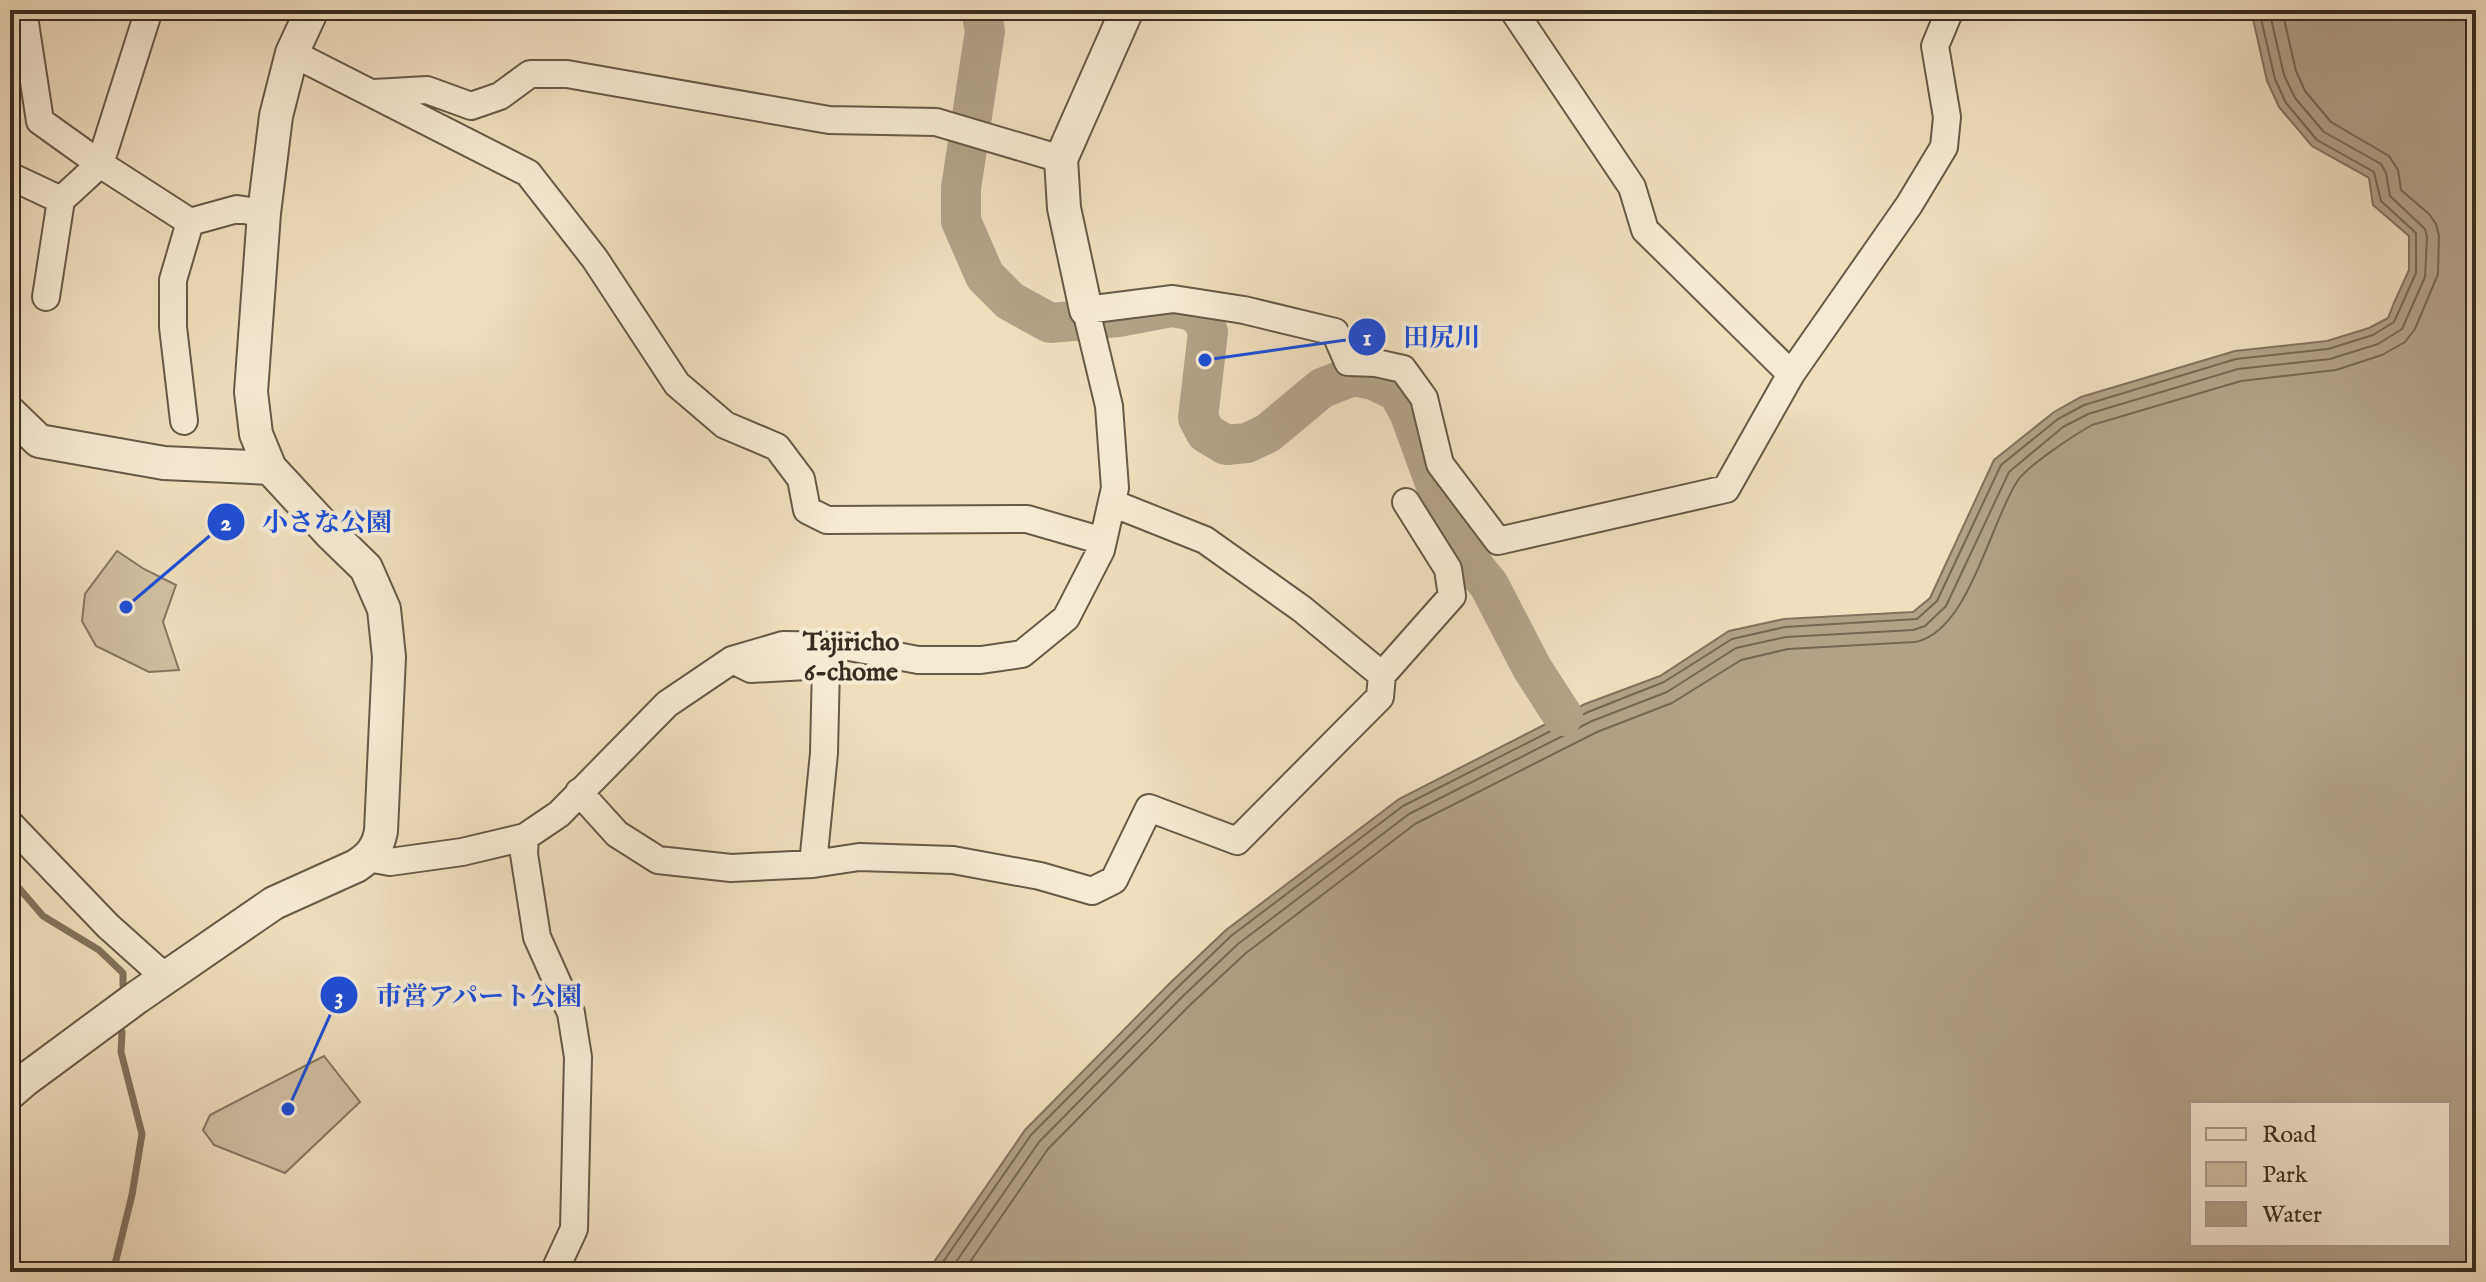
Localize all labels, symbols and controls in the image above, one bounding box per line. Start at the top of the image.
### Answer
callout: 田尻川 [1347,312,1497,362]
text: 田尻川 [1403,322,1481,355]
text: 1 [1363,323,1372,354]
callout: 小さな公園 [206,497,408,547]
text: 小さな公園 [262,507,392,540]
text: 2 [220,508,232,539]
district label: Tajiricho 6-chome [802,626,899,689]
callout: 市営アパート公園 [319,970,599,1020]
text: 市営アパート公園 [376,981,582,1014]
text: 3 [335,982,343,1013]
legend [2190,1102,2450,1246]
text: Road [2262,1120,2316,1151]
text: Park [2262,1160,2308,1191]
text: Water [2262,1200,2322,1231]

